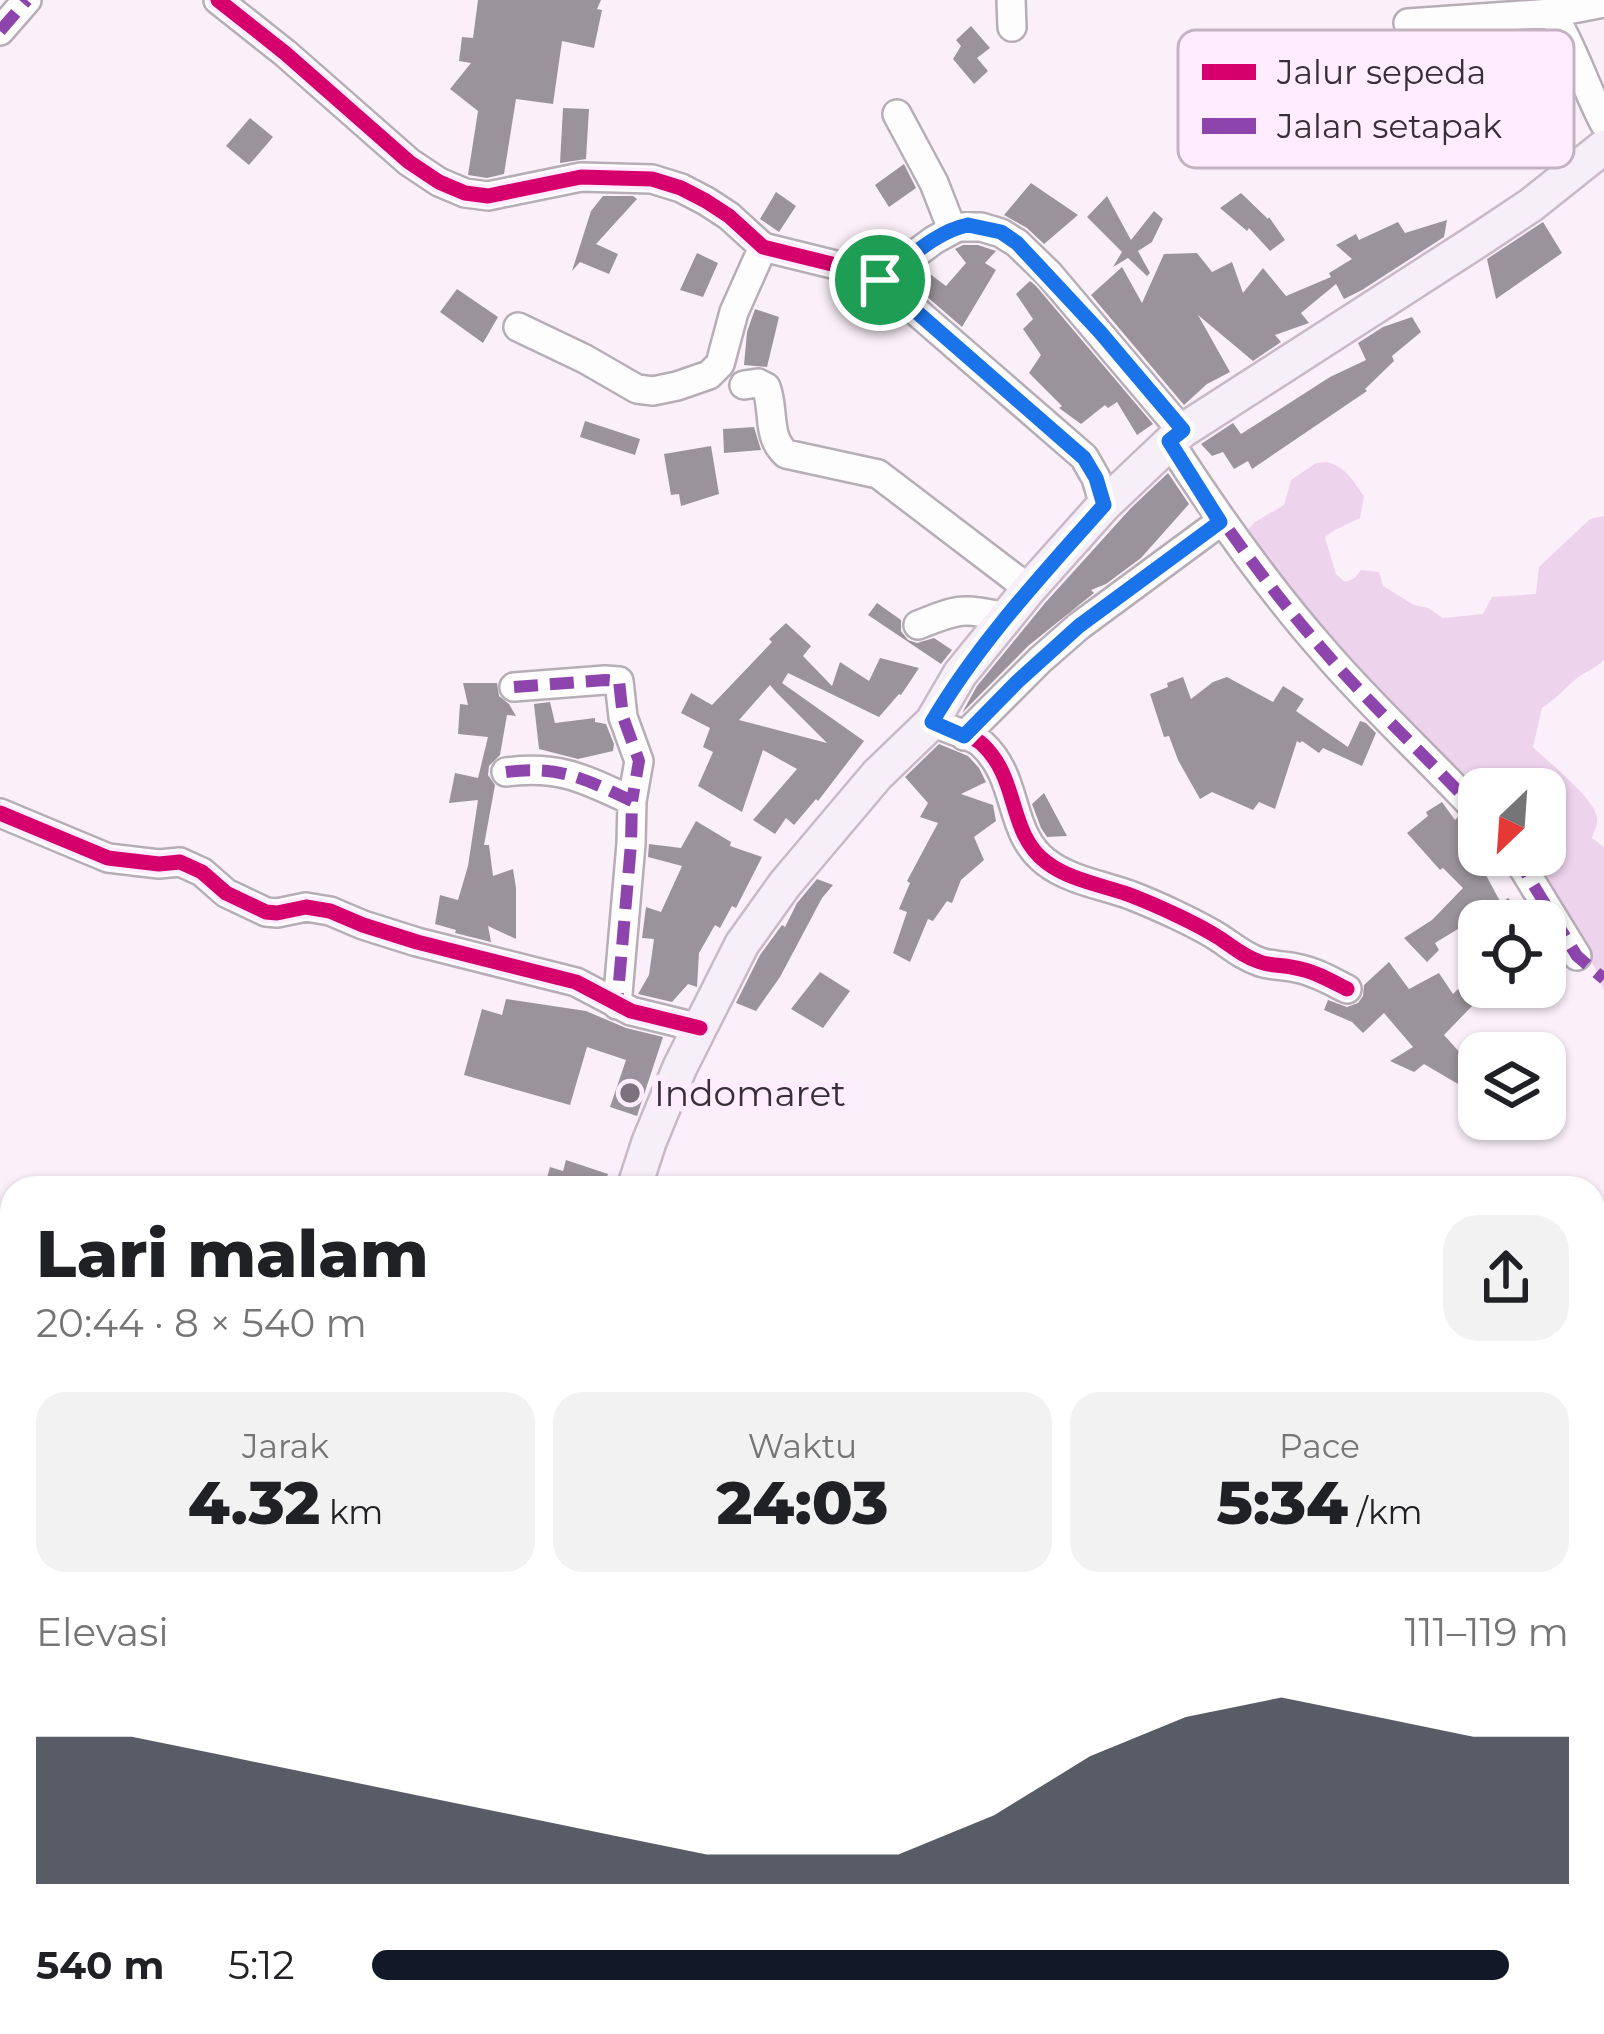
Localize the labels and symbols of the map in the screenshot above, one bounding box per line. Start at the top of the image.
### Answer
legend [1178,30,1574,168]
text: Jalur sepeda [1276,52,1486,92]
text: Jalan setapak [1276,106,1502,146]
pin [829,229,931,331]
north arrow [1458,768,1566,876]
place label: Indomaret [654,1071,846,1115]
marker: Indomaret [617,1080,643,1106]

